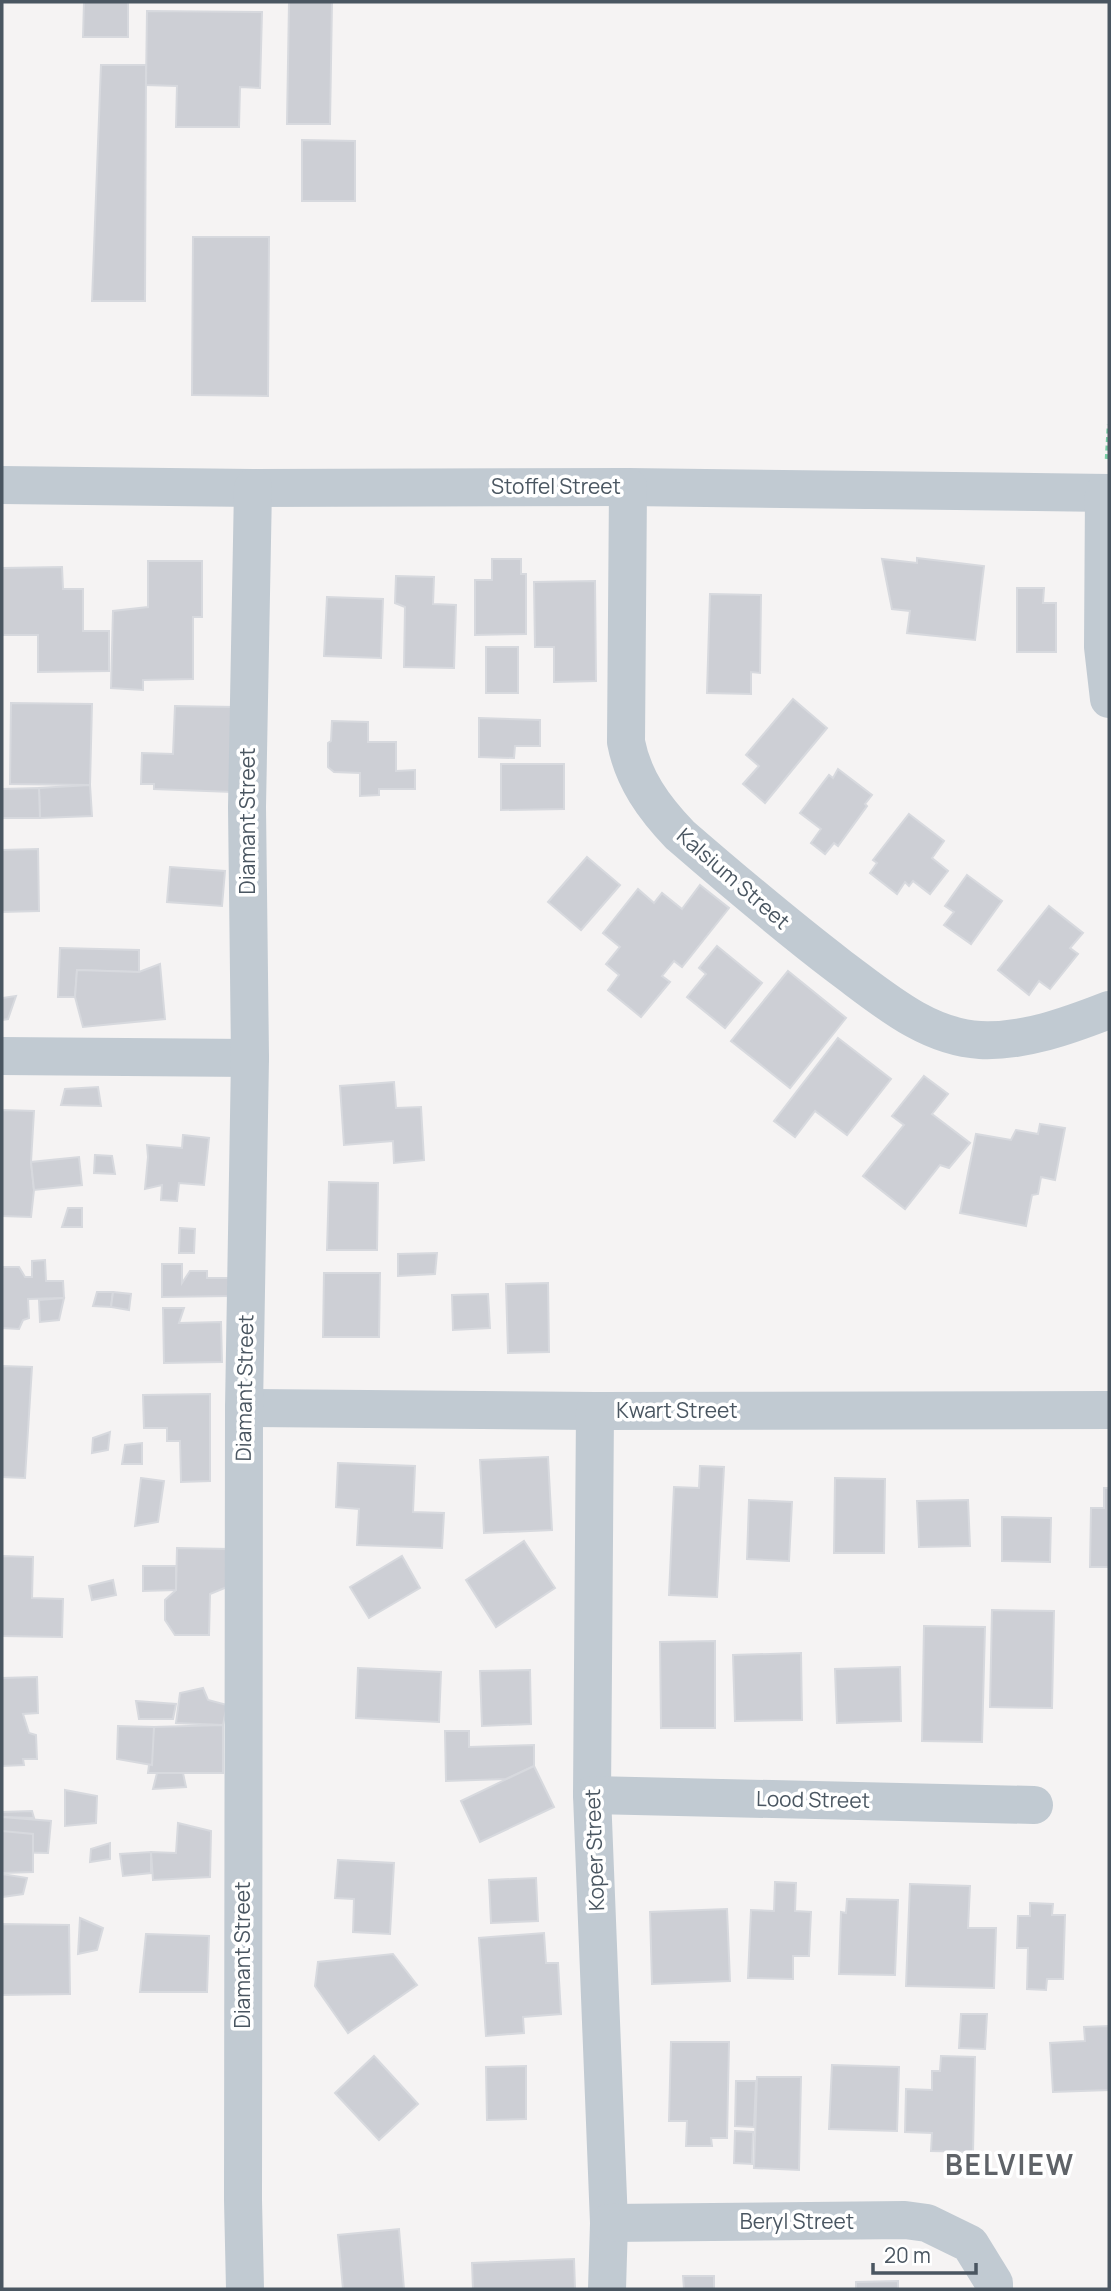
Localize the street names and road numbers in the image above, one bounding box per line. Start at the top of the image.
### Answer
street label: Stoffel Street [491,472,621,500]
street label: Diamant Street [233,748,261,894]
street label: Kalsium Street [671,821,796,935]
street label: Diamant Street [229,1314,259,1462]
street label: Kwart Street [616,1396,738,1424]
street label: Lood Street [756,1784,870,1814]
street label: Koper Street [578,1788,610,1912]
street label: Diamant Street [228,1882,256,2028]
street label: Beryl Street [740,2207,854,2235]

